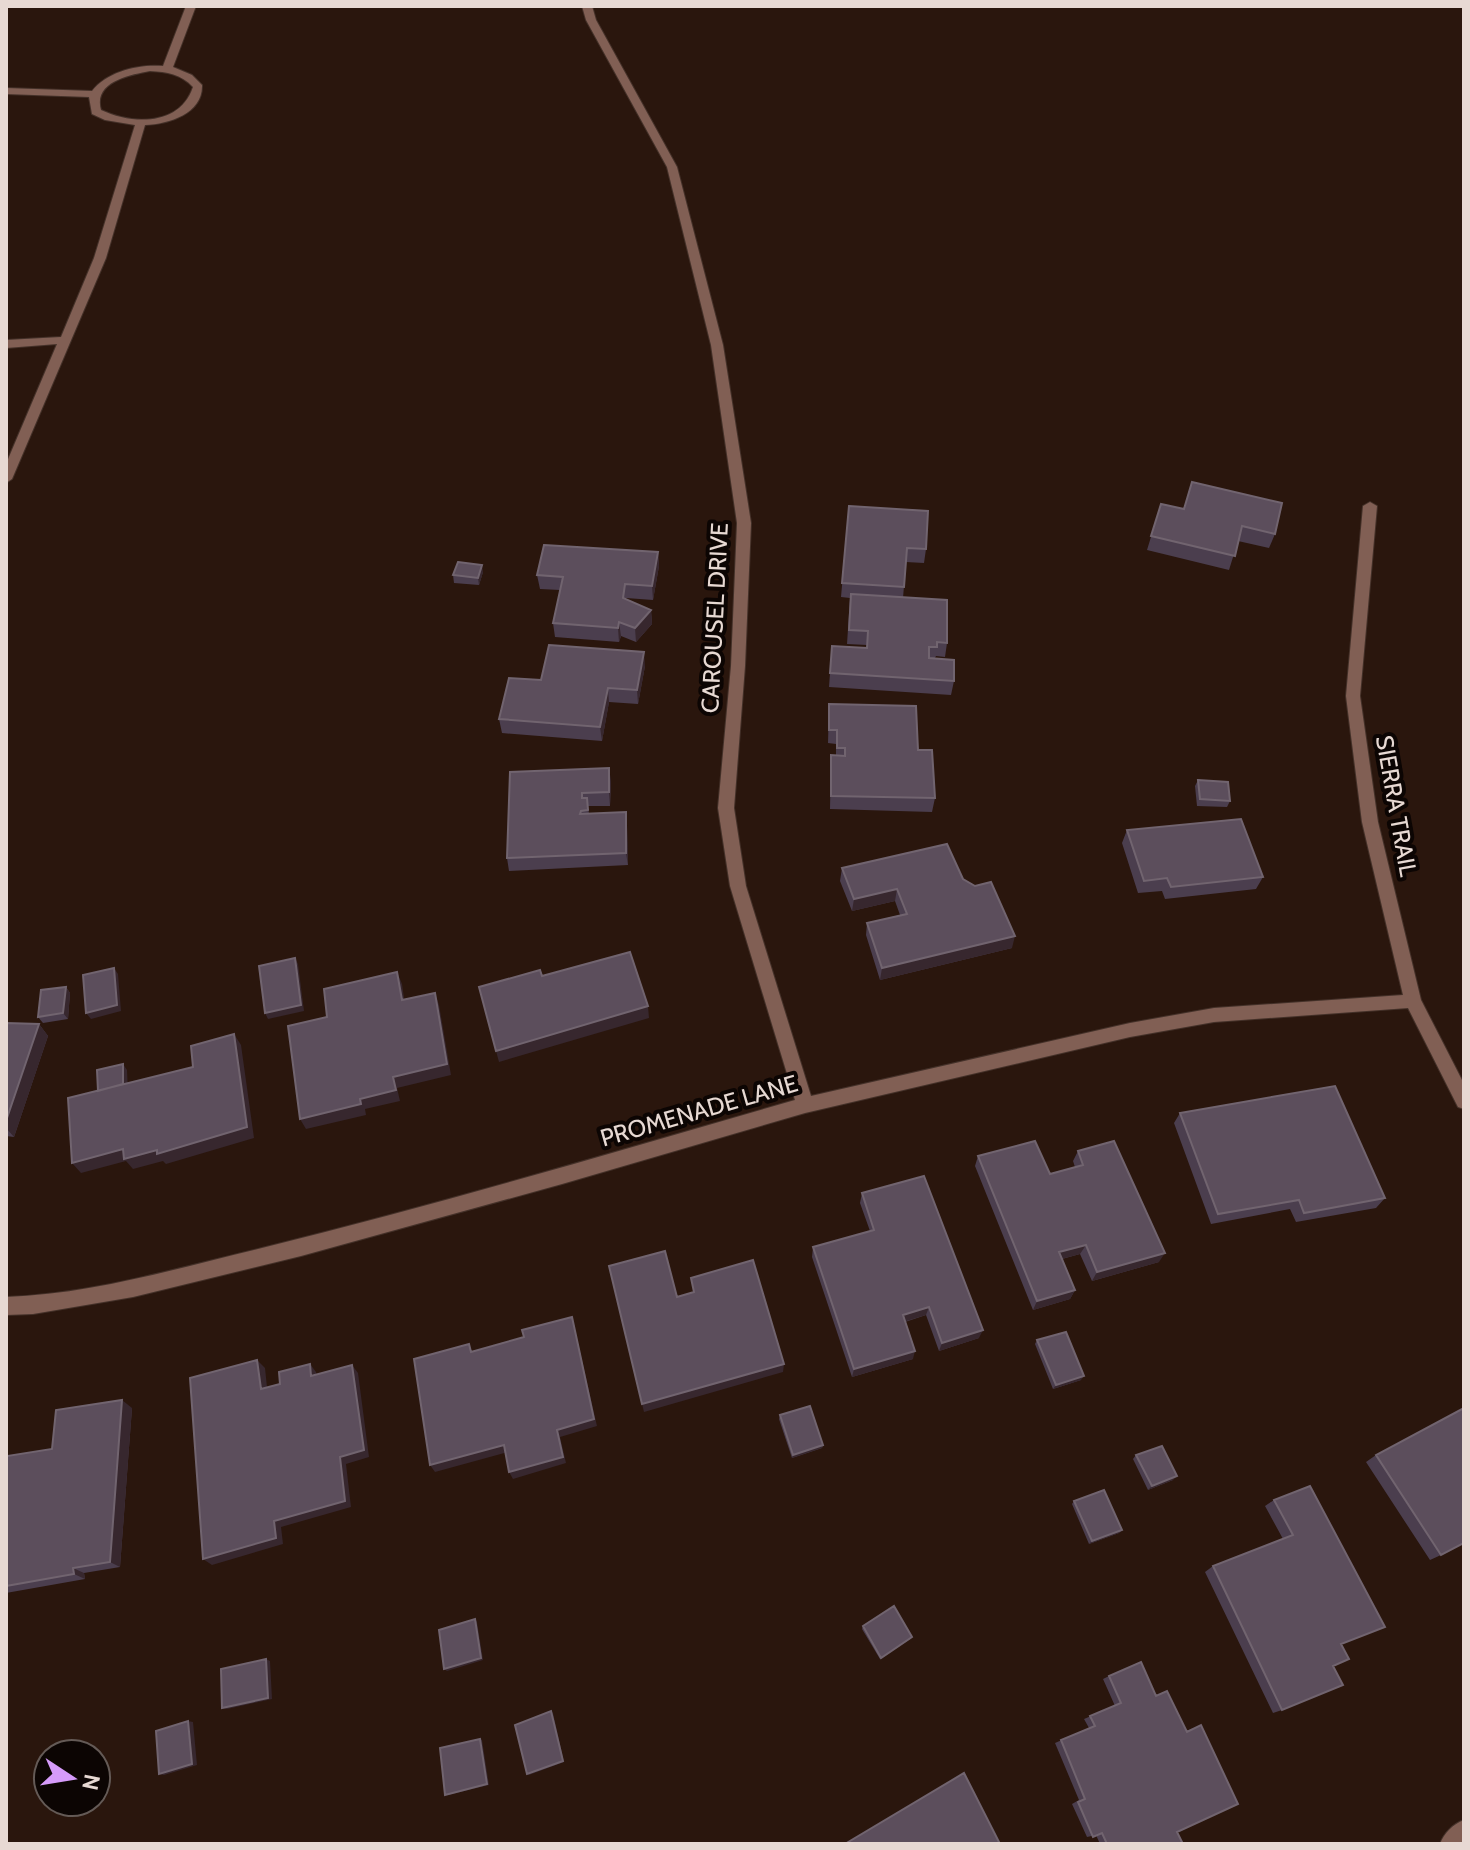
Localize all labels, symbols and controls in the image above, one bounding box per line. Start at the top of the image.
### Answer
street label: CAROUSEL DRIVE [695,522,734,714]
street label: SIERRA TRAIL [1370,733,1423,879]
street label: PROMENADE LANE [597,1068,801,1153]
north arrow [32,1738,112,1818]
text: N [76,1772,106,1792]

